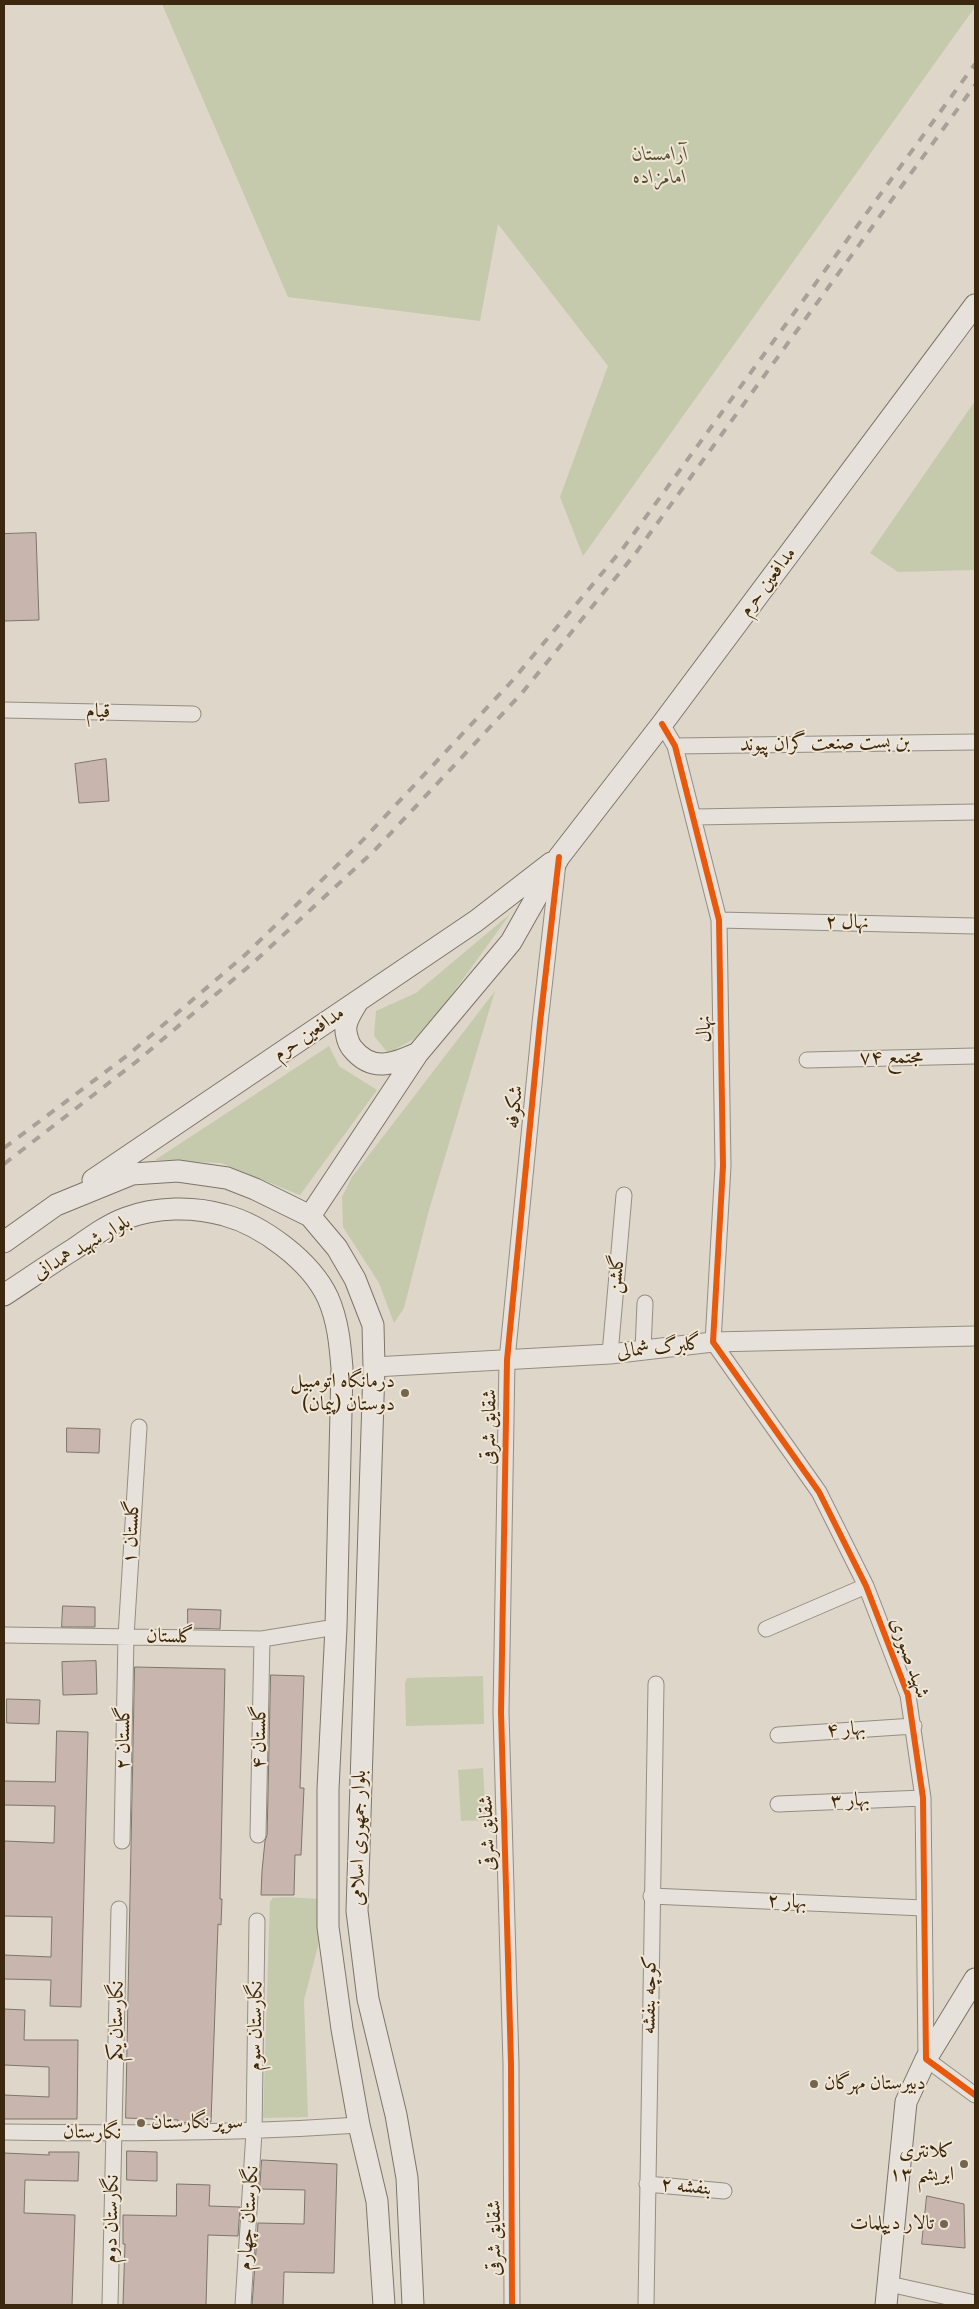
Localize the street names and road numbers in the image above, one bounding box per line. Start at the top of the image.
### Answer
street label: مدافعین حرم [734,542,802,622]
street label: قیام [86,700,110,724]
street label: بن بست صنعت گران پیوند [740,731,910,757]
street label: نهال ۲ [825,911,869,935]
street label: مدافعین حرم [269,1001,349,1067]
street label: نهال [693,1015,717,1043]
street label: مجتمع ۷۴ [859,1045,923,1071]
street label: شکوفه [501,1084,529,1130]
street label: بلوار شهید همدانی [29,1210,135,1286]
street label: گلشن [603,1253,631,1295]
street label: گلبرگ شمالی [615,1332,703,1364]
street label: شقایق شرقی [477,1389,503,1465]
street label: گلستان ۱ [118,1499,146,1565]
street label: شهید صبوری [884,1614,934,1702]
street label: گلستان [146,1625,194,1649]
street label: گلستان ۴ [247,1705,273,1769]
street label: گلستان ۲ [111,1706,137,1770]
street label: بهار ۴ [826,1717,866,1743]
street label: بلوار جمهوری اسلامی [346,1770,372,1906]
street label: بهار ۳ [830,1788,870,1814]
street label: شقایق شرقی [475,1795,501,1871]
street label: بهار ۲ [767,1889,807,1915]
street label: کوچه بنفشه [637,1955,663,2035]
street label: نگارستان یکم [104,1981,130,2061]
street label: نگارستان سوم [243,1981,269,2071]
street label: نگارستان [63,2120,121,2146]
street label: نگارستان چهارم [233,2165,265,2271]
street label: بنفشه ۲ [660,2173,712,2201]
street label: نگارستان دوم [99,2174,125,2264]
street label: شقایق شرقی [483,2200,507,2276]

